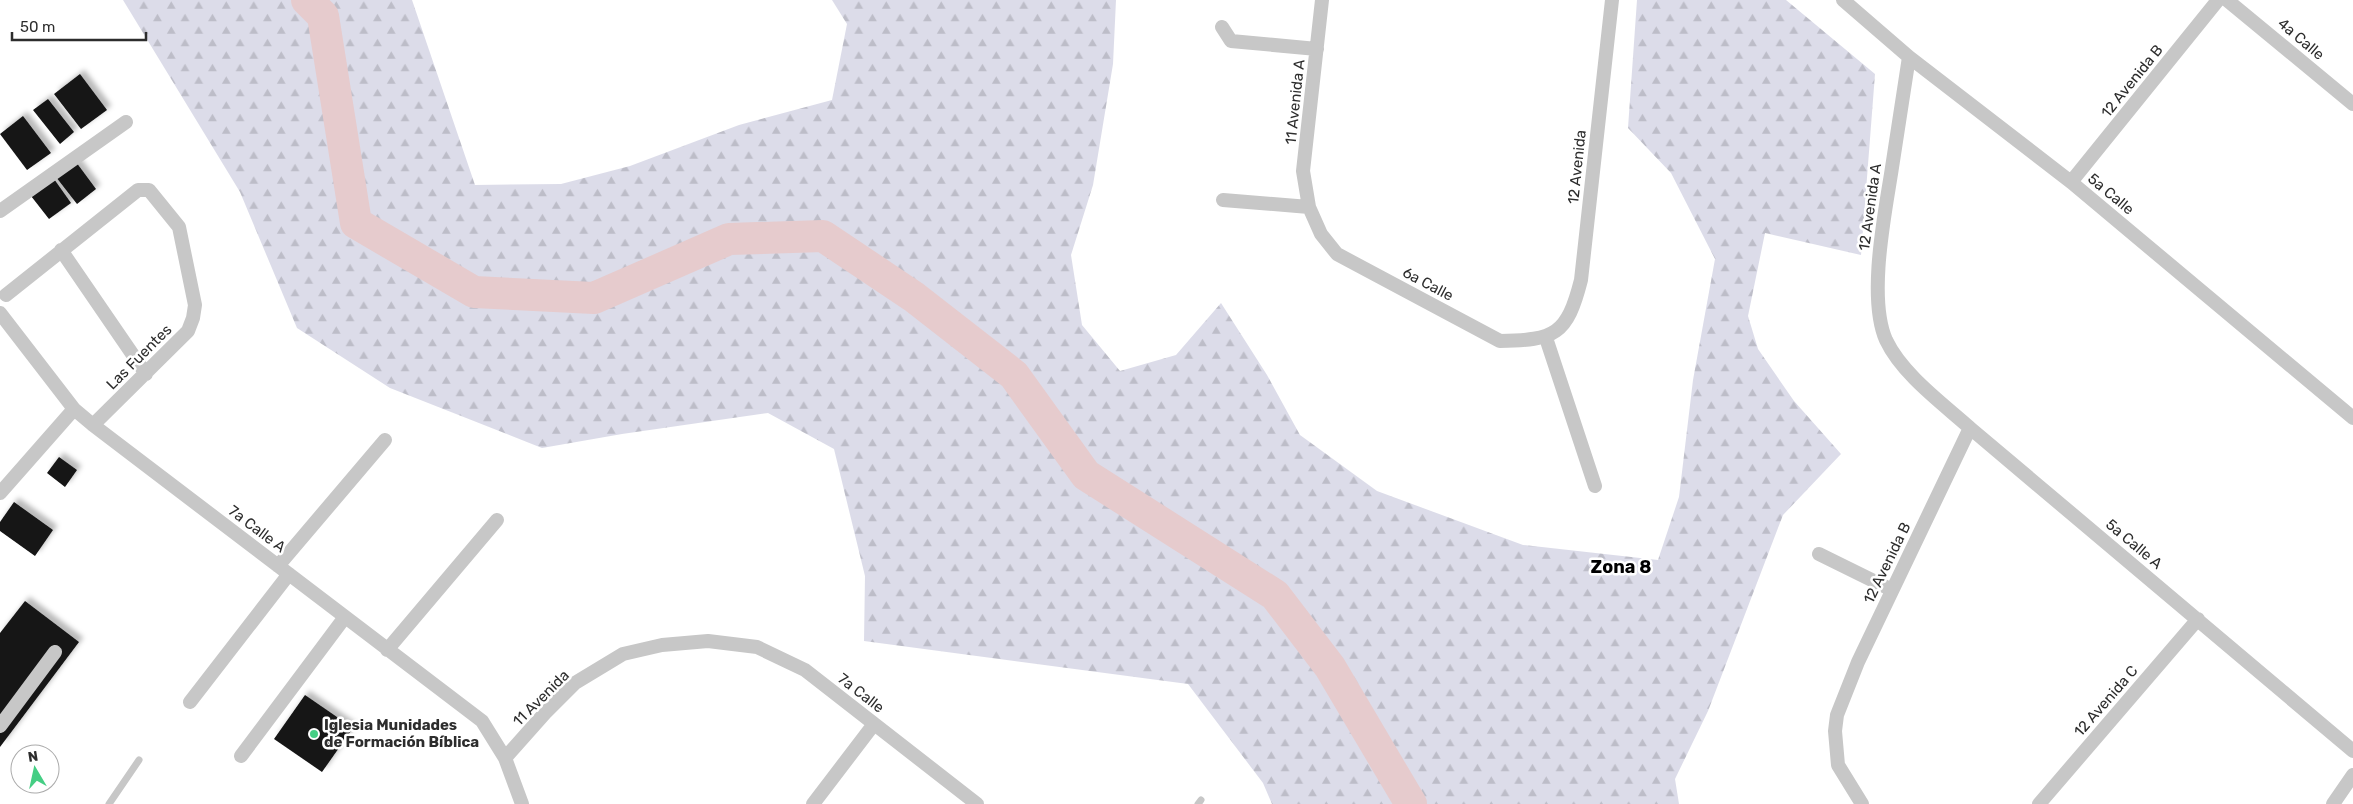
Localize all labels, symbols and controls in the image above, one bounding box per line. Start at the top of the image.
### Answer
scale bar [12,10,146,42]
street label: 4a Calle [2274,14,2328,64]
text: 50 m [20,18,55,36]
street label: 12 Avenida B [2097,41,2167,121]
street label: 11 Avenida A [1282,59,1308,145]
street label: 12 Avenida [1564,129,1590,205]
street label: 12 Avenida A [1855,162,1885,252]
street label: 5a Calle [2084,169,2138,219]
street label: 6a Calle [1400,263,1456,305]
street label: Las Fuentes [103,320,176,393]
street label: 7a Calle A [225,502,289,556]
street label: 5a Calle A [2102,515,2166,573]
street label: 12 Avenida B [1860,519,1914,607]
district label: Zona 8 [1591,556,1651,578]
street label: 12 Avenida C [2070,662,2142,740]
street label: 11 Avenida [509,666,573,730]
street label: 7a Calle [834,669,888,717]
place label: Iglesia Munidades de Formación Bíblica [324,716,479,751]
marker: Iglesia Munidades de Formación Bíblica [308,728,320,740]
north arrow [10,744,60,794]
text: N [27,747,39,766]

